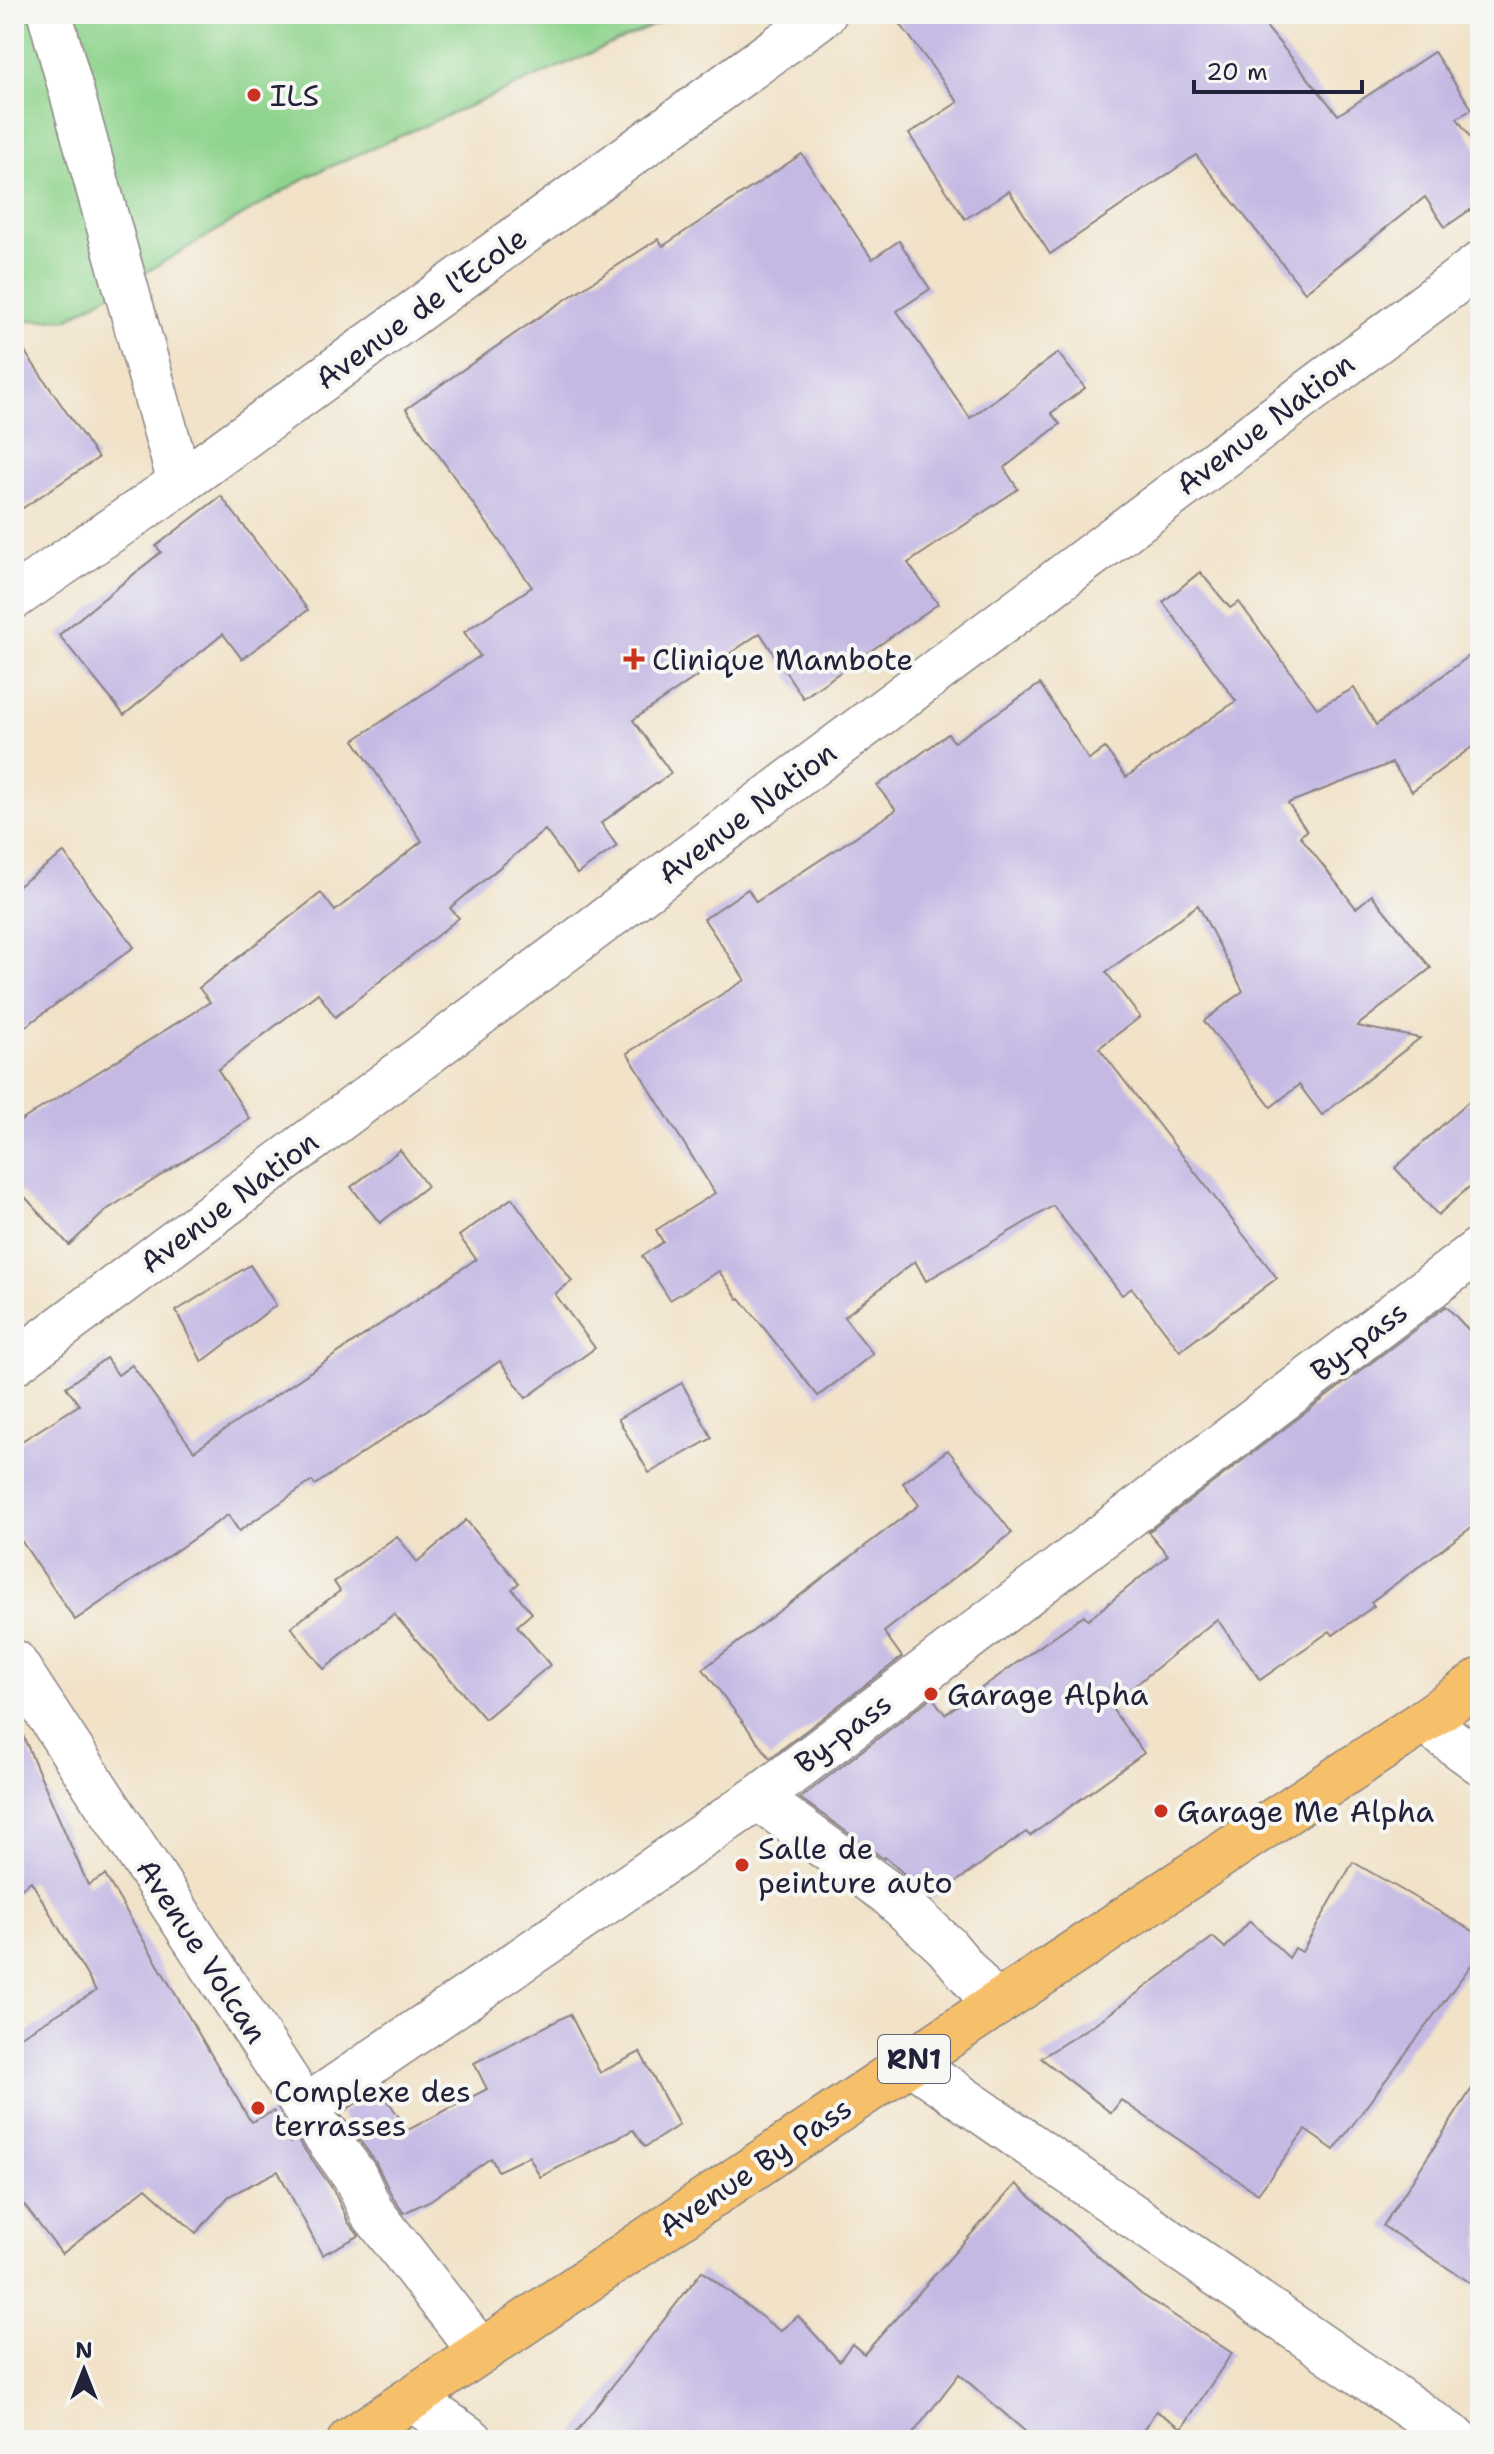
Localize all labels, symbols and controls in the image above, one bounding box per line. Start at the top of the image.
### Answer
scale bar [1194,44,1362,94]
text: 20 m [1206,56,1268,88]
place label: ILS [270,75,319,116]
marker: ILS [245,86,263,104]
street label: Avenue de l'Ecole [307,217,535,399]
street label: Avenue Nation [1167,343,1363,505]
place label: Clinique Mambote [652,639,913,680]
marker: Clinique Mambote [623,648,645,670]
street label: Avenue Nation [649,732,845,894]
street label: Avenue Nation [131,1121,327,1283]
street label: By-pass [1302,1291,1416,1391]
place label: Garage Alpha [947,1674,1149,1715]
street label: By-pass [786,1683,900,1783]
marker: Garage Alpha [922,1685,940,1703]
place label: Garage Me Alpha [1177,1791,1435,1832]
marker: Garage Me Alpha [1152,1802,1170,1820]
place label: Salle de peinture auto [758,1828,953,1903]
street label: Avenue Volcan [127,1851,277,2051]
marker: Salle de peinture auto [733,1856,751,1874]
road number: RN1 [878,2035,950,2083]
place label: Complexe des terrasses [274,2071,471,2146]
street label: Avenue By Pass [650,2087,860,2247]
marker: Complexe des terrasses [249,2099,267,2117]
north arrow [44,2330,124,2410]
text: N [75,2336,93,2365]

